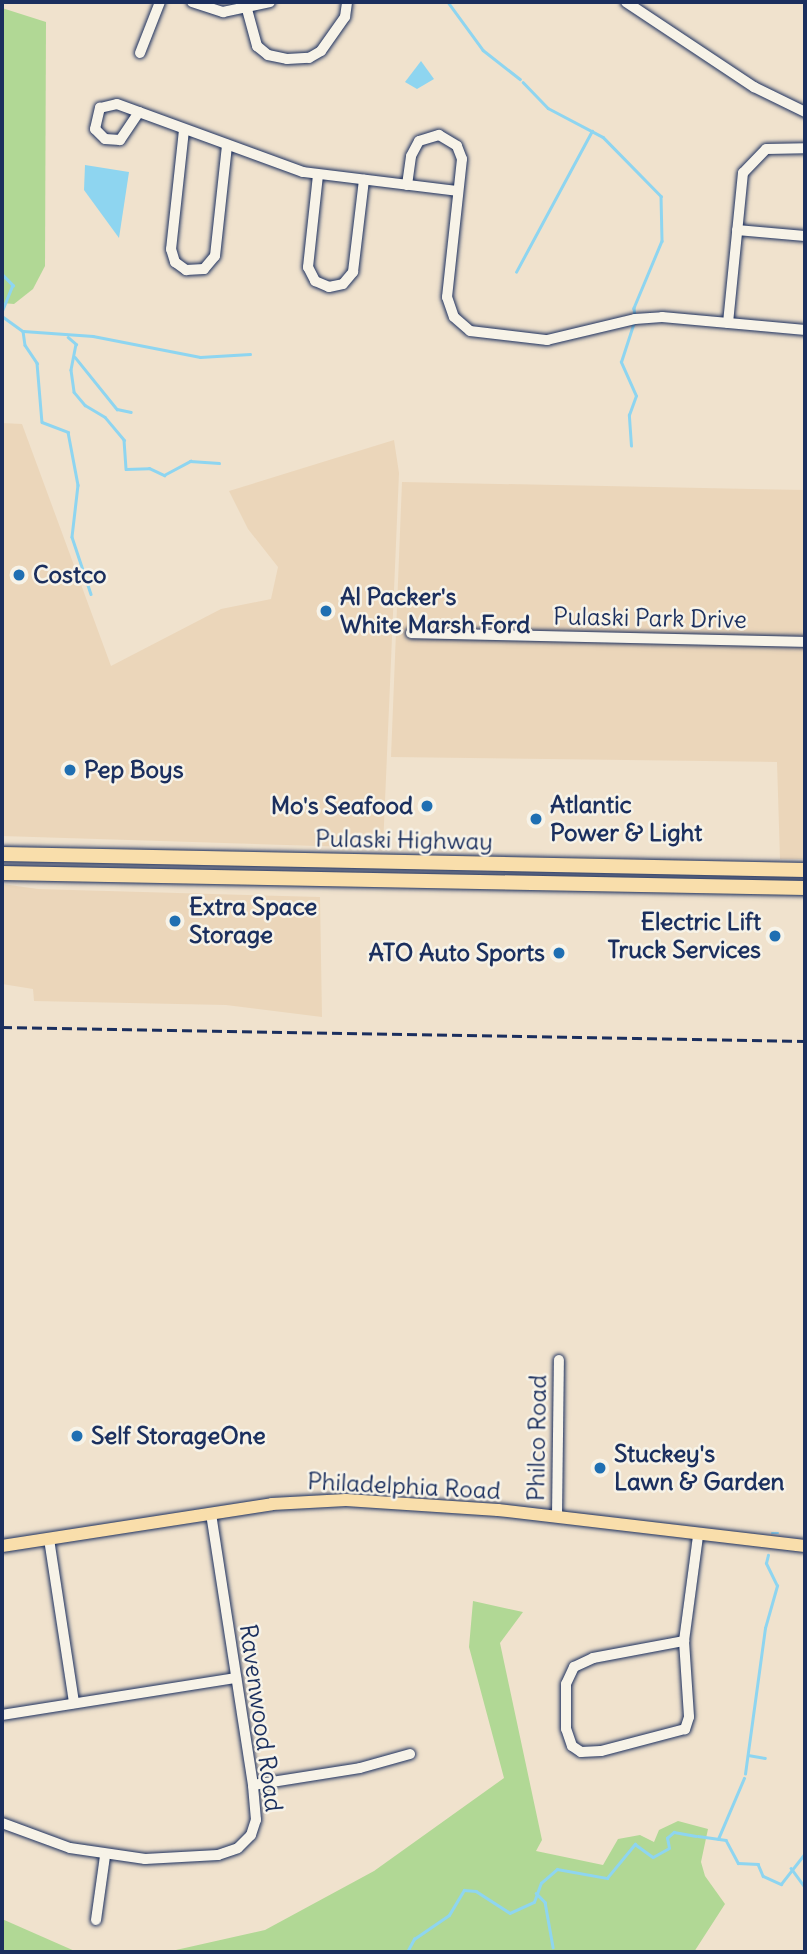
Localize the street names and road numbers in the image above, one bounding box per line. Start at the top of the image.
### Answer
street label: Pulaski Park Drive [553,602,747,634]
street label: Pulaski Highway [315,824,493,856]
street label: Philco Road [521,1375,553,1501]
street label: Philadelphia Road [307,1467,501,1505]
street label: Ravenwood Road [234,1622,288,1814]

